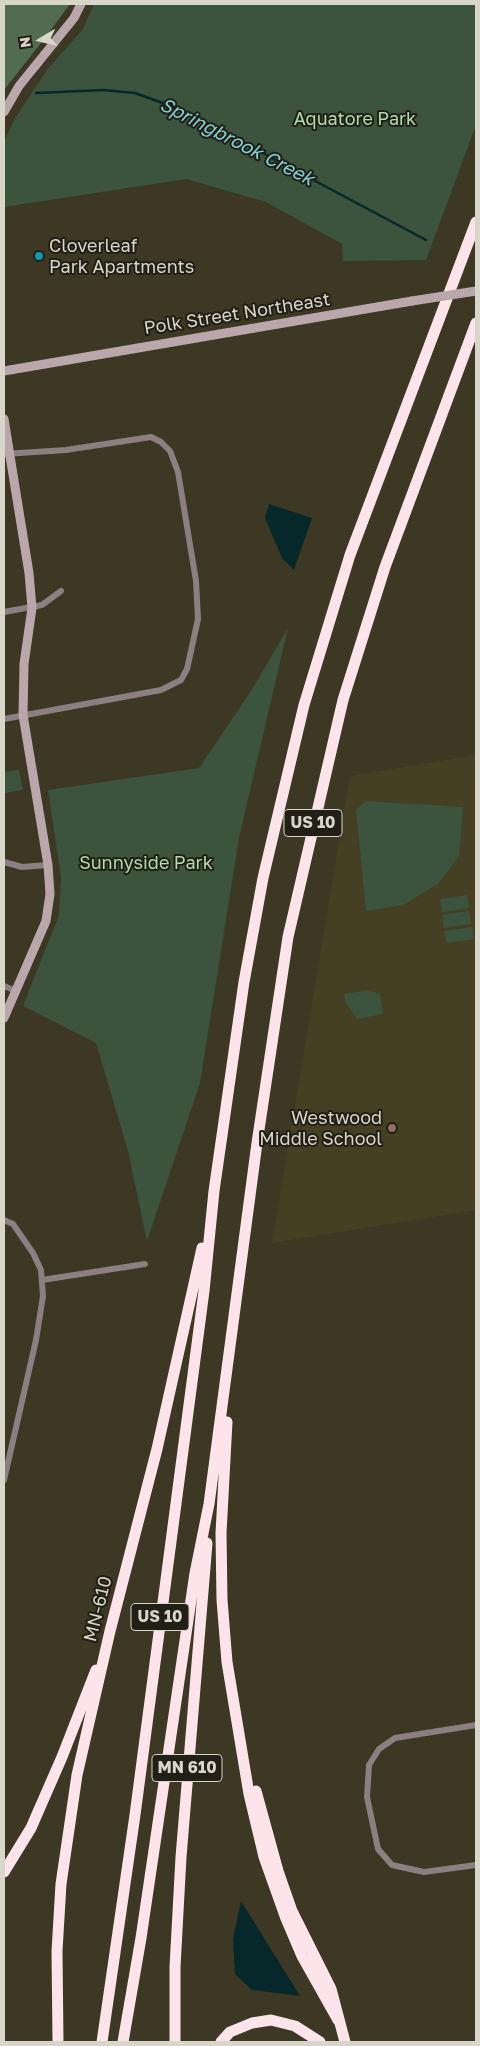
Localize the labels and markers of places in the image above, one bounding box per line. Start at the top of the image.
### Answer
place label: Cloverleaf Park Apartments [49,235,194,278]
marker: Cloverleaf Park Apartments [33,250,45,262]
place label: Westwood Middle School [259,1107,382,1150]
marker: Westwood Middle School [386,1122,398,1134]

